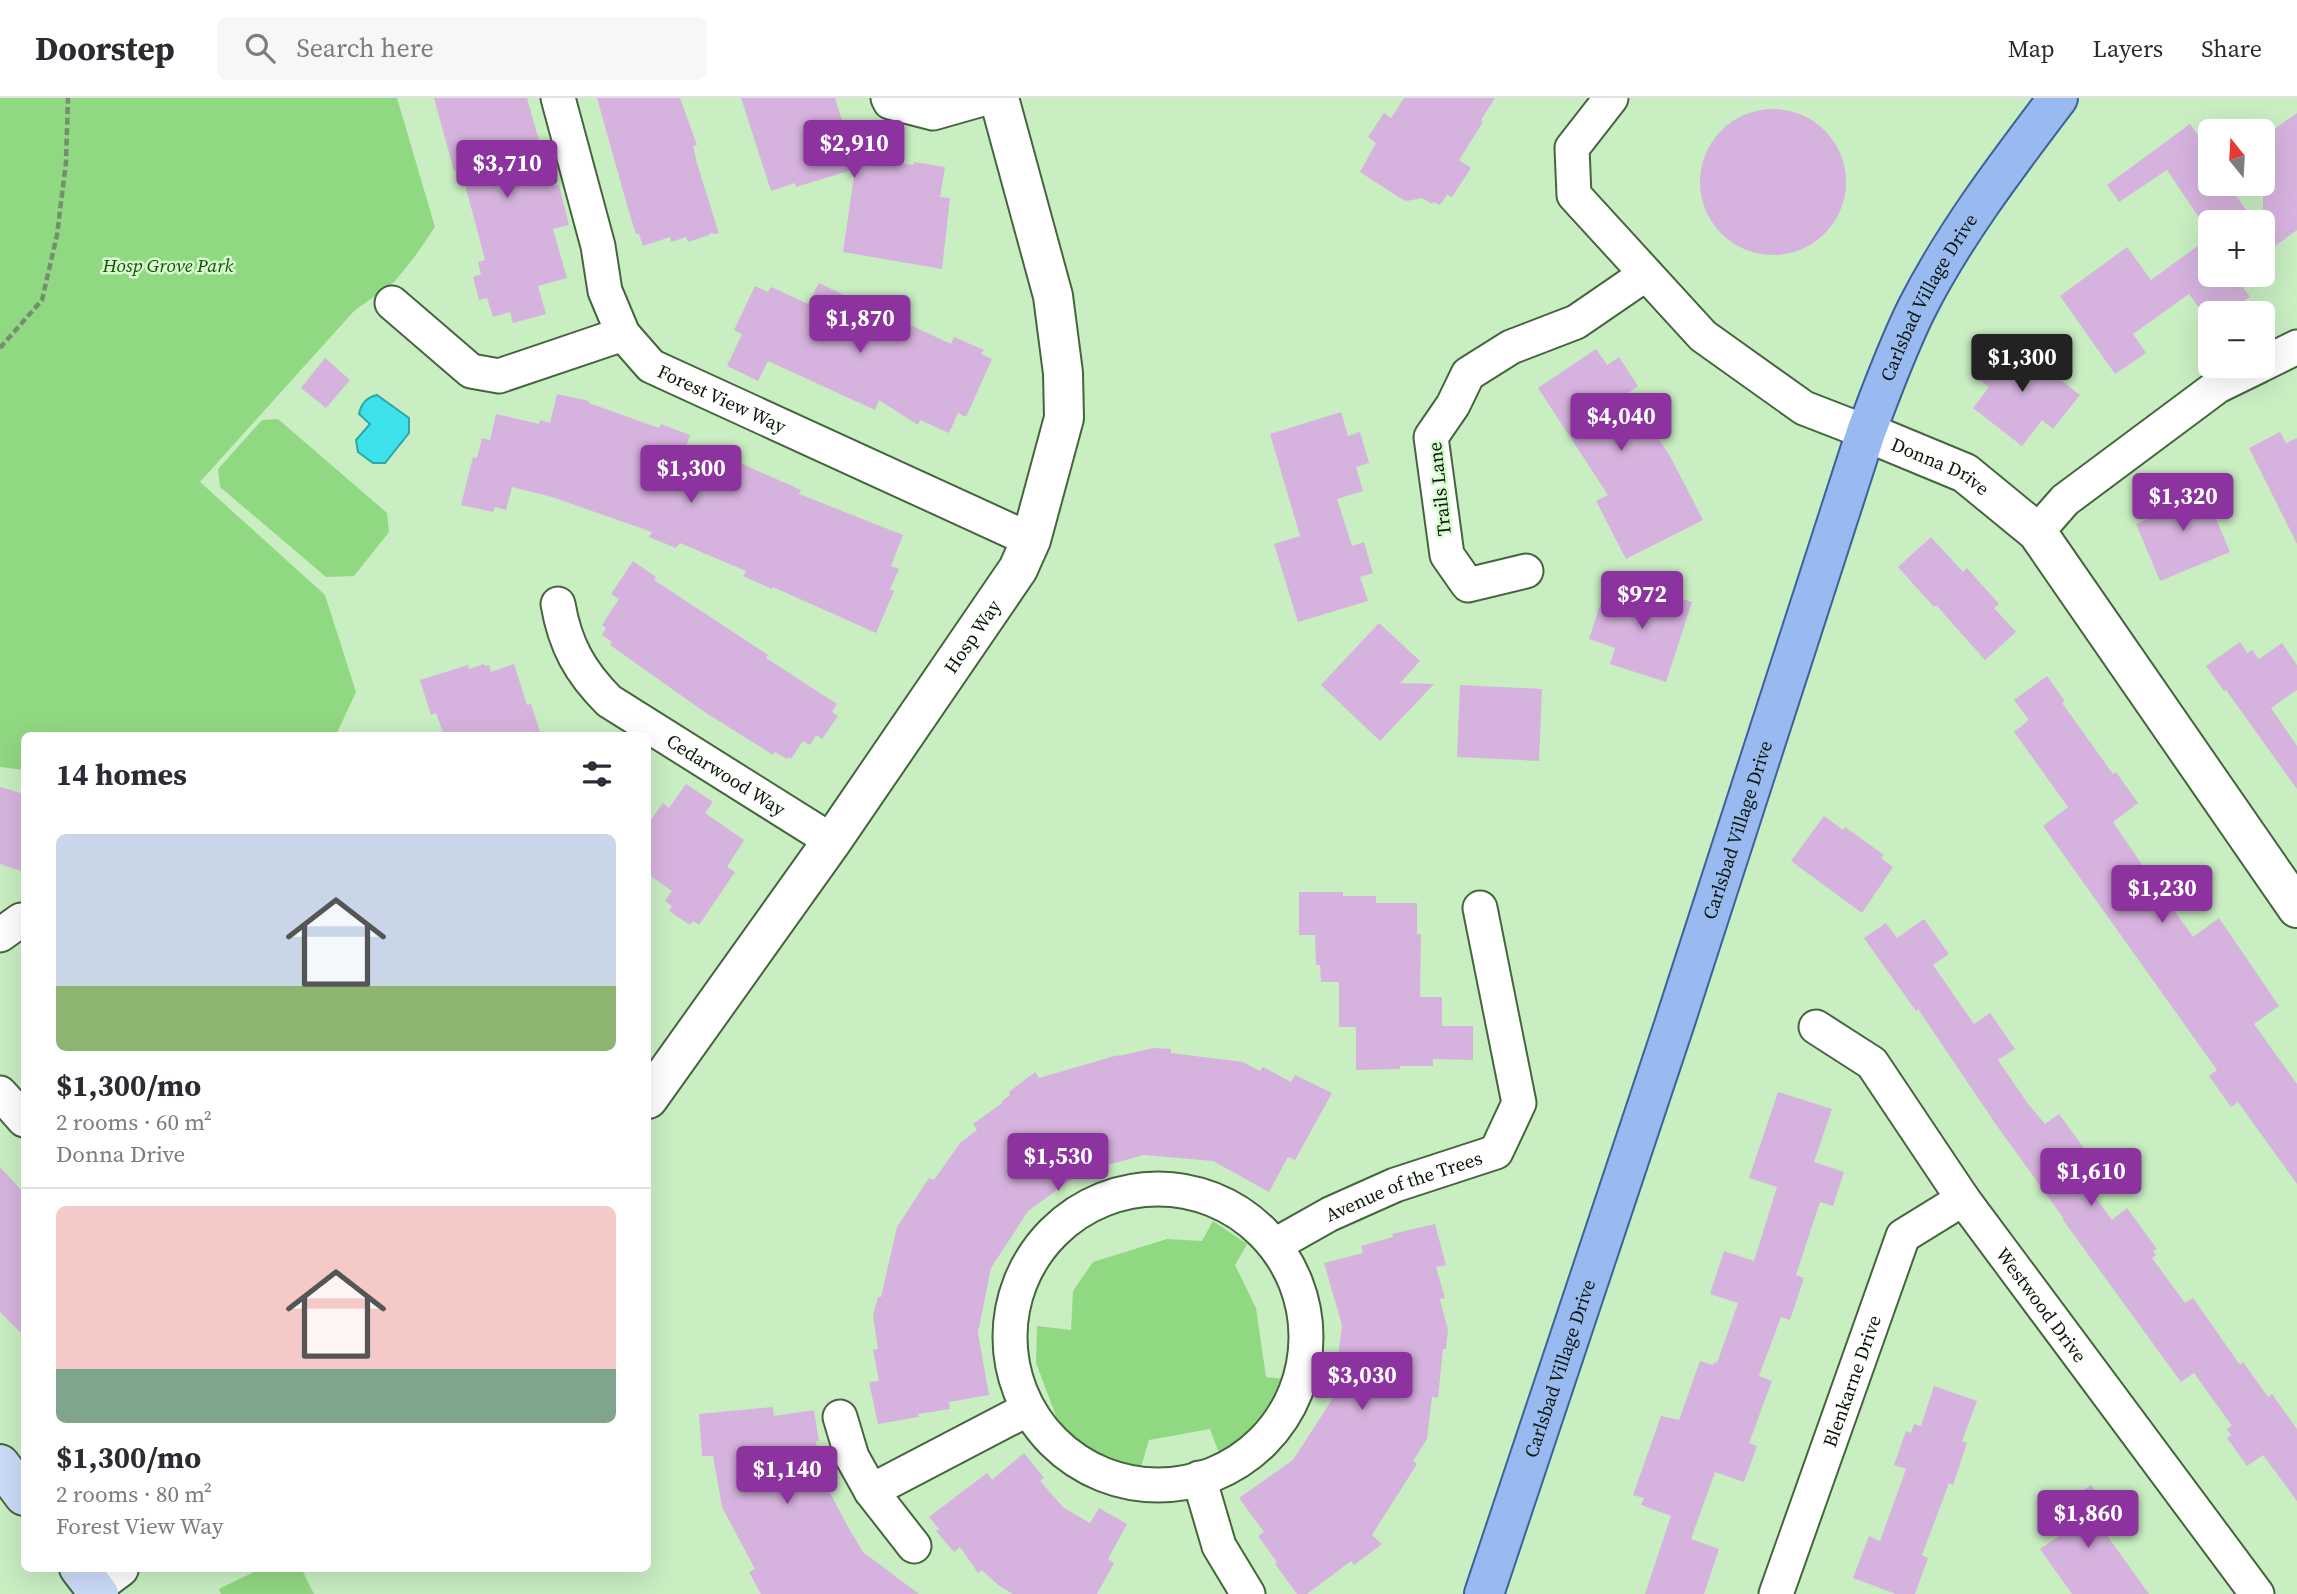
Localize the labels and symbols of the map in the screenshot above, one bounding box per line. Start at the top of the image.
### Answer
north arrow [2198,119,2275,196]
pin: $2,910 [797,120,911,180]
pin: $3,710 [450,140,564,200]
street label: Carlsbad Village Drive [1874,208,1983,385]
park label: Hosp Grove Park [102,252,233,278]
pin: $1,870 [803,296,917,355]
pin: $1,300 [1965,334,2079,394]
street label: Forest View Way [654,358,791,439]
pin: $4,040 [1564,394,1678,453]
street label: Donna Drive [1887,431,1995,501]
street label: Trails Lane [1421,441,1457,537]
pin: $1,300 [634,446,748,505]
pin: $1,320 [2126,474,2240,533]
pin: $972 [1601,572,1683,631]
street label: Hosp Way [938,594,1007,678]
street label: Cedarwood Way [662,727,791,822]
street label: Carlsbad Village Drive [1696,737,1778,923]
pin: $1,230 [2105,866,2219,925]
pin: $1,530 [1001,1134,1115,1193]
street label: Avenue of the Trees [1321,1144,1485,1228]
pin: $1,610 [2034,1148,2148,1208]
street label: Westwood Drive [1990,1242,2093,1368]
street label: Carlsbad Village Drive [1517,1276,1601,1461]
street label: Blenkarne Drive [1816,1312,1887,1450]
pin: $3,030 [1305,1352,1419,1412]
pin: $1,140 [730,1446,844,1506]
pin: $1,860 [2031,1490,2145,1550]

